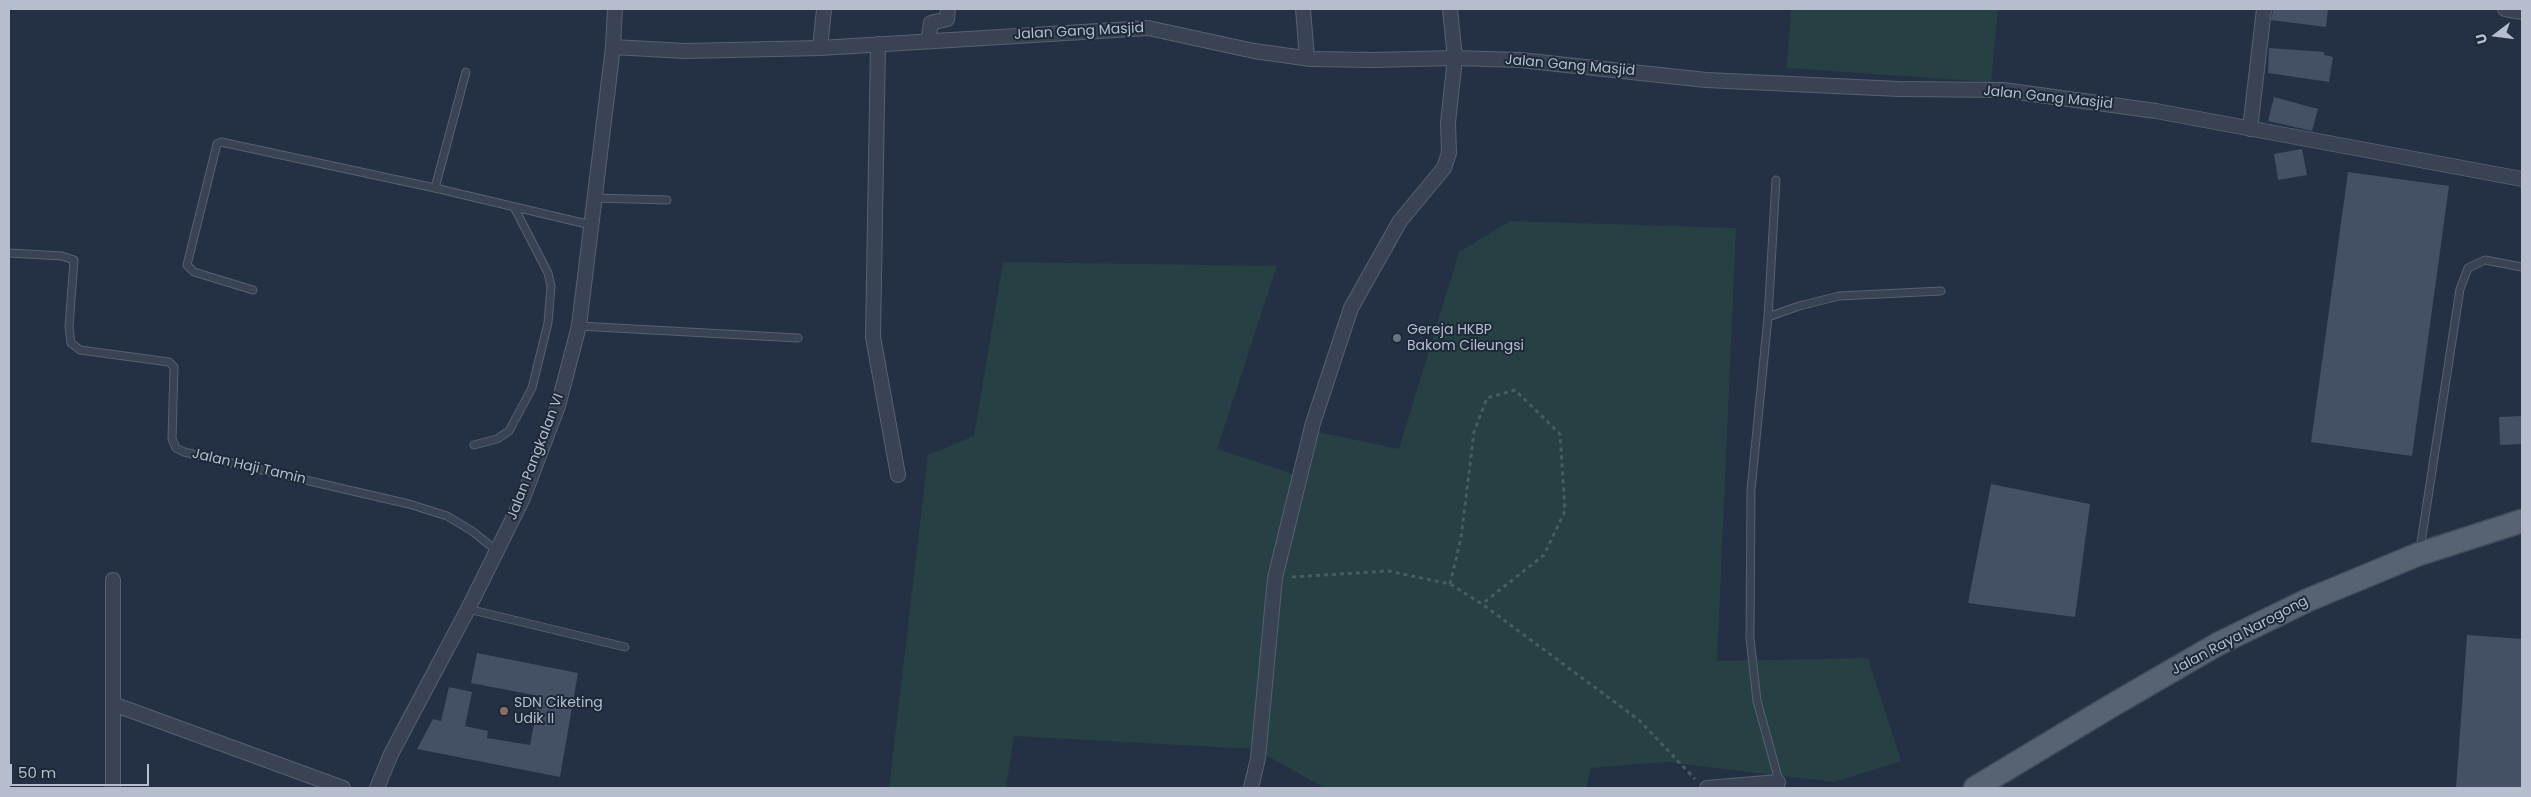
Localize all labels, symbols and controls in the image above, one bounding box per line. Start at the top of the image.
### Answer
north arrow [2471,10,2521,60]
street label: Jalan Gang Masjid [1014,20,1144,44]
text: U [2471,32,2492,46]
street label: Jalan Gang Masjid [1504,52,1636,80]
street label: Jalan Gang Masjid [1982,83,2114,113]
place label: Gereja HKBP Bakom Cileungsi [1407,322,1524,354]
marker: Gereja HKBP Bakom Cileungsi [1391,332,1403,344]
street label: Jalan Pangkalan VI [504,392,568,522]
street label: Jalan Haji Tamin [191,446,307,488]
street label: Jalan Raya Narogong [2169,593,2311,679]
place label: SDN Ciketing Udik II [514,695,603,728]
marker: SDN Ciketing Udik II [498,705,510,717]
scale bar [12,754,151,786]
text: 50 m [18,762,56,783]

